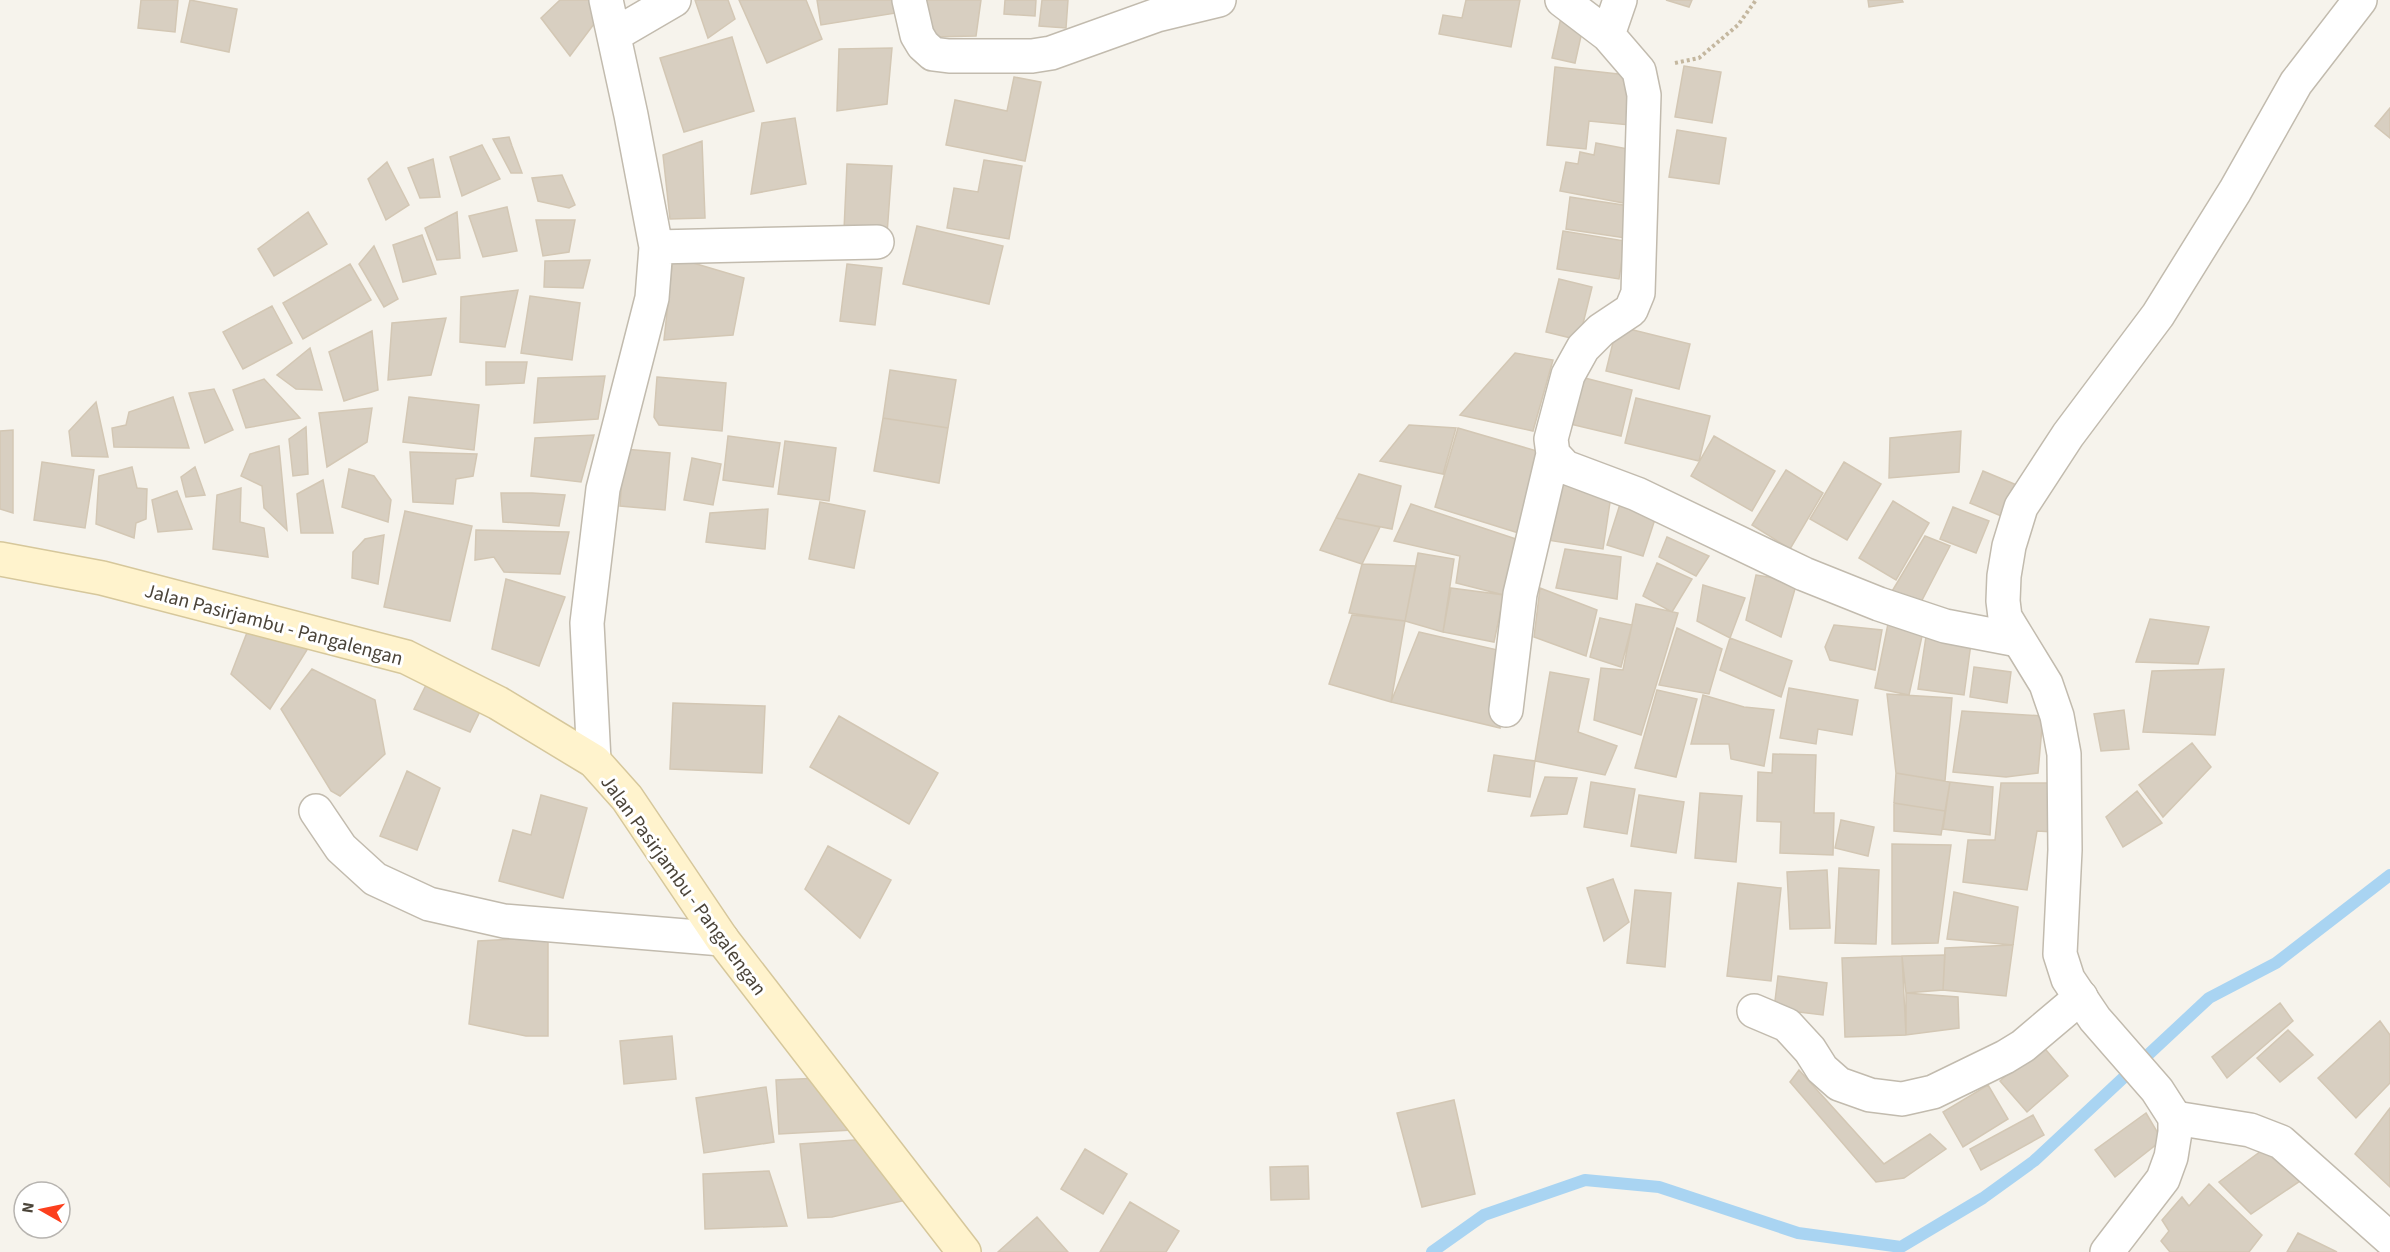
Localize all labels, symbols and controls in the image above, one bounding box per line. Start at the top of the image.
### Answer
street label: Jalan Pasirjambu - Pangalengan [141,577,406,673]
street label: Jalan Pasirjambu - Pangalengan [594,770,773,1002]
north arrow [12,1180,72,1240]
text: N [16,1201,40,1215]

